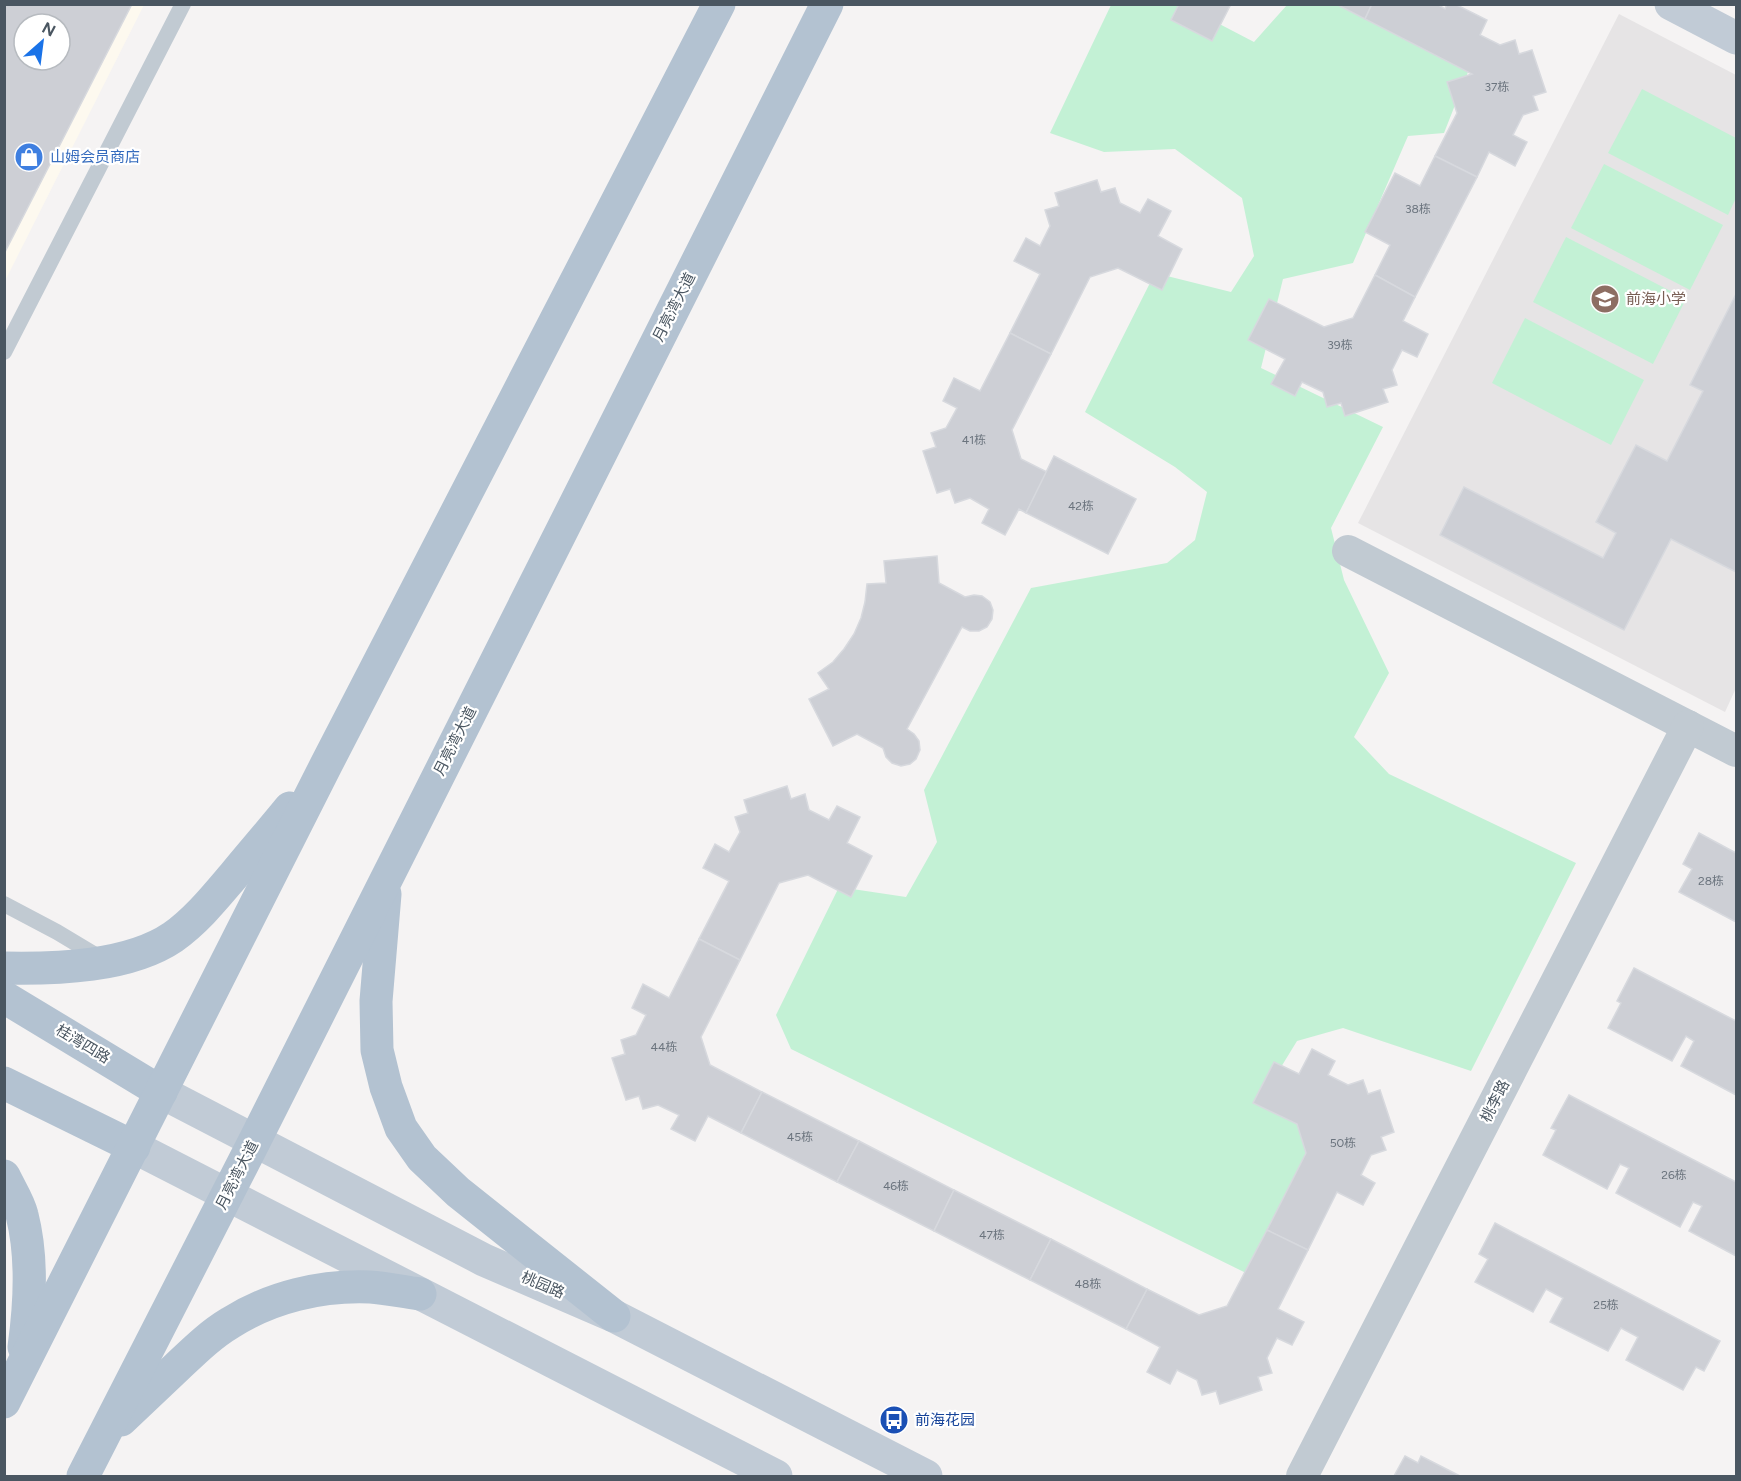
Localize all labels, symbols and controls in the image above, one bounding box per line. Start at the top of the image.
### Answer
north arrow [12,12,72,72]
text: N [39,18,59,40]
house number: 37栋 [1485,80,1509,94]
shop icon: 山姆会员商店 [13,141,45,173]
place label: 山姆会员商店 [50,148,140,166]
house number: 38栋 [1405,202,1431,216]
street label: 月亮湾大道 [649,269,699,345]
school or university icon: 前海小学 [1589,283,1621,315]
place label: 前海小学 [1626,290,1686,308]
house number: 39栋 [1327,338,1353,352]
house number: 41栋 [962,433,986,447]
house number: 42栋 [1068,499,1094,513]
street label: 月亮湾大道 [430,703,480,779]
house number: 28栋 [1698,874,1724,888]
street label: 桂湾四路 [53,1021,113,1067]
house number: 44栋 [651,1040,677,1054]
street label: 桃李路 [1477,1077,1513,1125]
house number: 45栋 [787,1130,813,1144]
house number: 50栋 [1330,1136,1356,1150]
street label: 月亮湾大道 [212,1137,262,1213]
house number: 26栋 [1661,1168,1687,1182]
house number: 46栋 [883,1179,909,1193]
house number: 47栋 [979,1228,1005,1242]
street label: 桃园路 [519,1268,567,1302]
house number: 48栋 [1075,1277,1101,1291]
house number: 25栋 [1593,1298,1619,1312]
bus stop icon: 前海花园 [878,1404,910,1436]
place label: 前海花园 [915,1411,975,1429]

